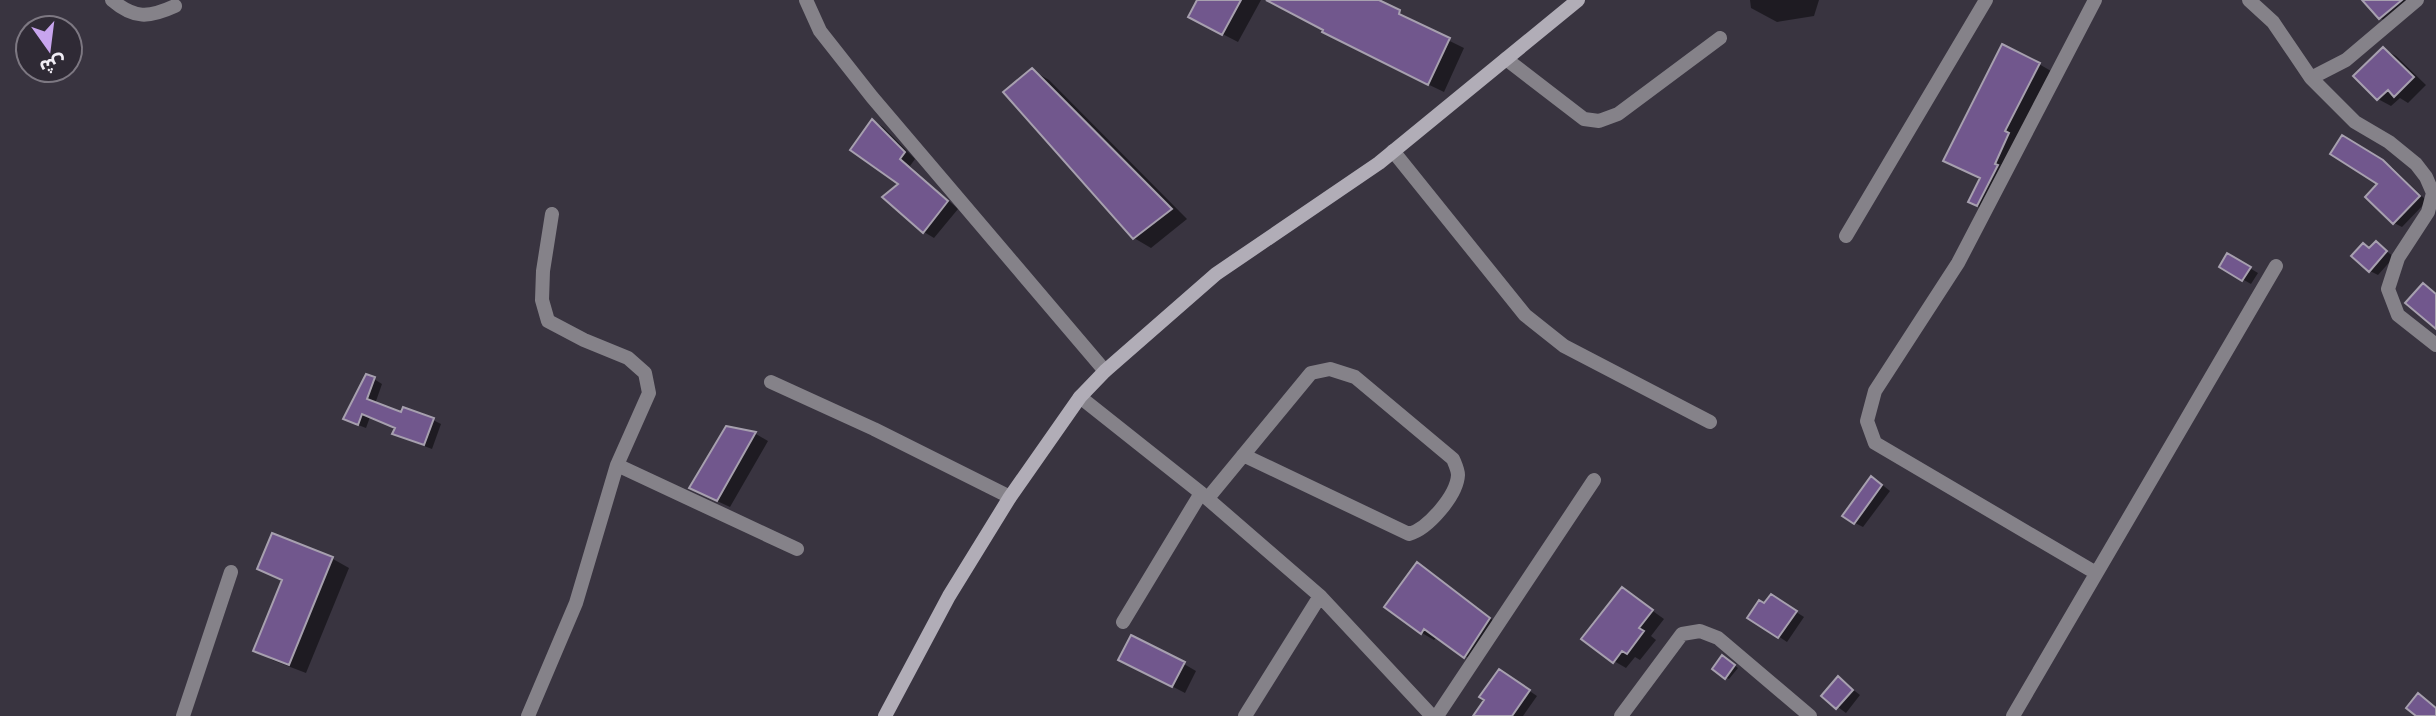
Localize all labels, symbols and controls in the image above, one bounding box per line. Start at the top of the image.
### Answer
north arrow [14,14,84,84]
text: ش [38,52,68,79]

